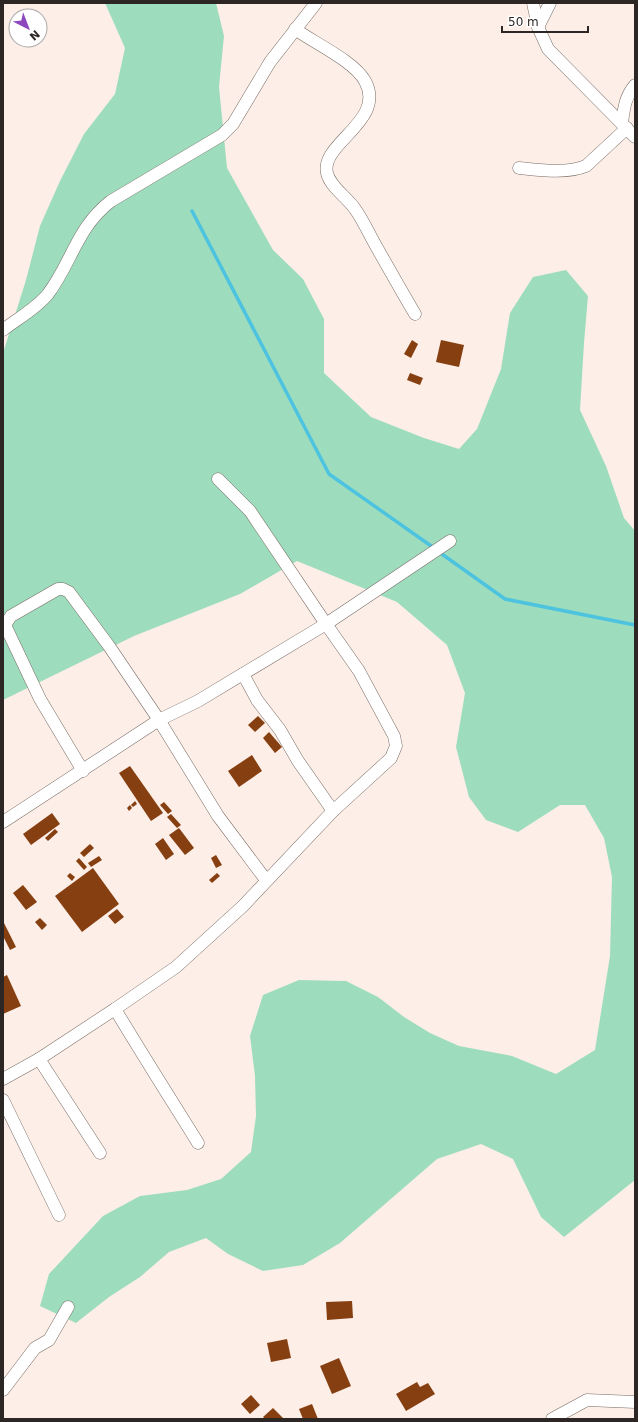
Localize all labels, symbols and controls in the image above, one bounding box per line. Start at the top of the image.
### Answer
north arrow [8,8,48,48]
scale bar [502,8,588,34]
text: 50 m [508,15,539,29]
text: N [27,27,42,43]

